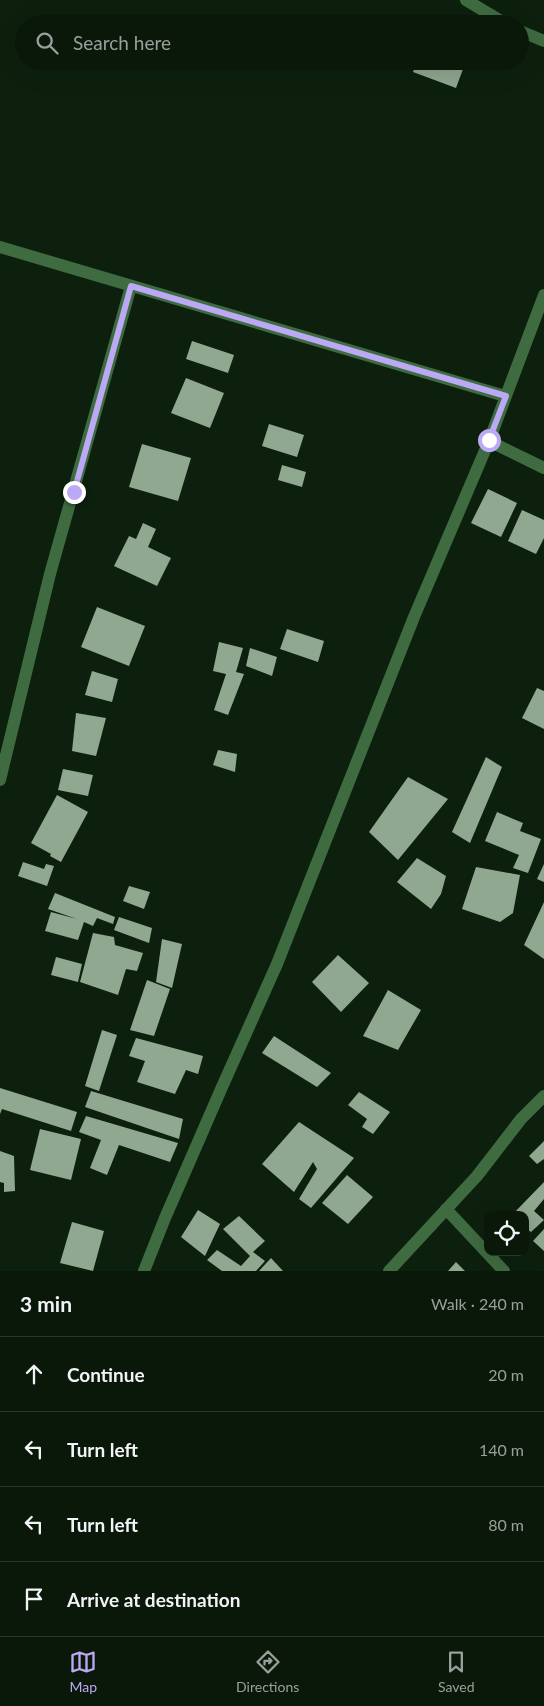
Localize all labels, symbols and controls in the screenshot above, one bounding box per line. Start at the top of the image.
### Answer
search box [15,15,529,70]
icon: search [33,29,61,57]
text: Search here [73,31,171,54]
route start [478,429,501,452]
route end [63,481,86,504]
map controls [484,1211,529,1256]
button: locate [484,1211,529,1256]
text: 3 min [20,1291,72,1316]
text: Walk · 240 m [431,1294,524,1313]
icon: ahead [20,1360,48,1388]
text: Continue [67,1363,145,1386]
text: 20 m [488,1365,524,1384]
icon: left [20,1435,48,1463]
text: Turn left [67,1438,138,1461]
text: 140 m [479,1440,524,1459]
icon: left [20,1510,48,1538]
text: Turn left [67,1513,138,1536]
text: 80 m [488,1515,524,1534]
icon: arrive [20,1585,48,1613]
text: Arrive at destination [67,1588,240,1611]
tab: Map [69,1648,97,1695]
tab: Directions [236,1648,299,1695]
tab: Saved [438,1648,475,1695]

